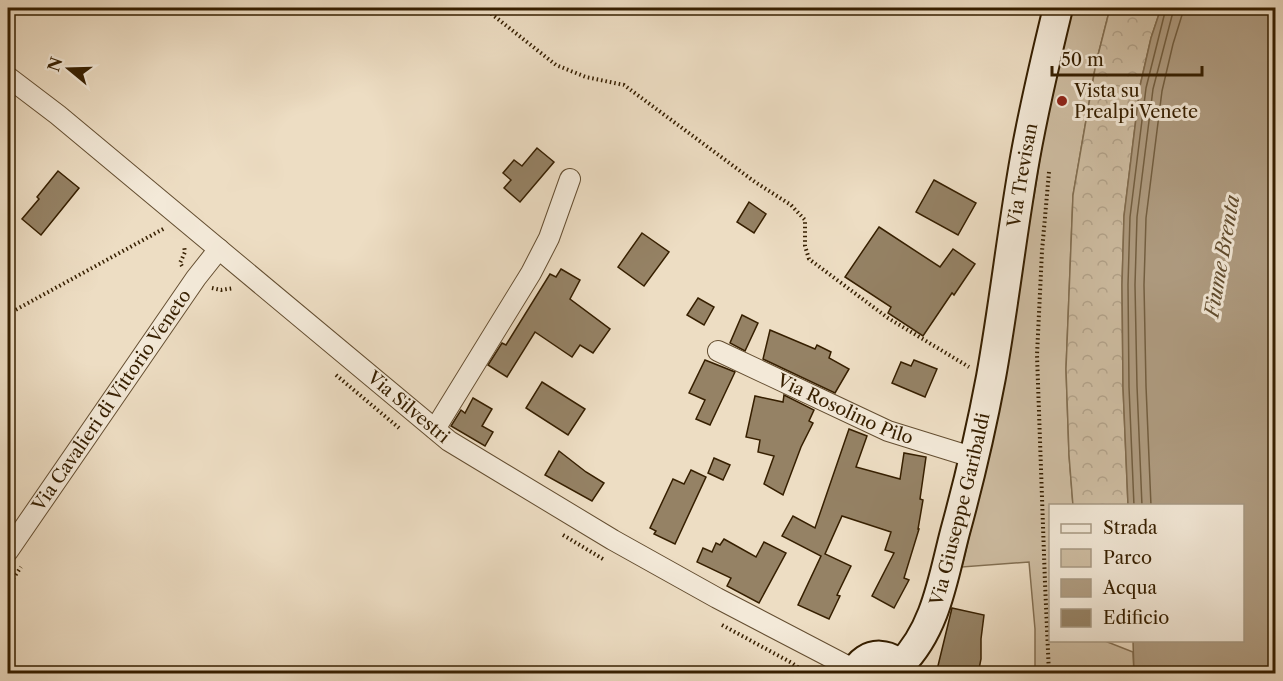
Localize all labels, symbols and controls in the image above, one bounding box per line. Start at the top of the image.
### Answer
north arrow [39,39,99,99]
scale bar [1052,39,1202,77]
text: 50 m [1061,49,1104,71]
text: N [43,54,67,74]
place label: Vista su Prealpi Venete [1073,80,1198,123]
marker: Vista su Prealpi Venete [1055,94,1069,108]
street label: Via Trevisan [1003,121,1042,230]
water label: Fiume Brenta [1199,193,1245,321]
street label: Via Cavalieri di Vittorio Veneto [27,285,196,516]
street label: Via Silvestri [362,366,454,448]
street label: Via Rosolino Pilo [772,369,916,449]
street label: Via Giuseppe Garibaldi [925,410,995,609]
legend [1049,504,1244,642]
text: Strada [1103,517,1158,539]
text: Parco [1103,547,1152,569]
text: Acqua [1102,577,1157,599]
text: Edificio [1103,607,1169,629]

